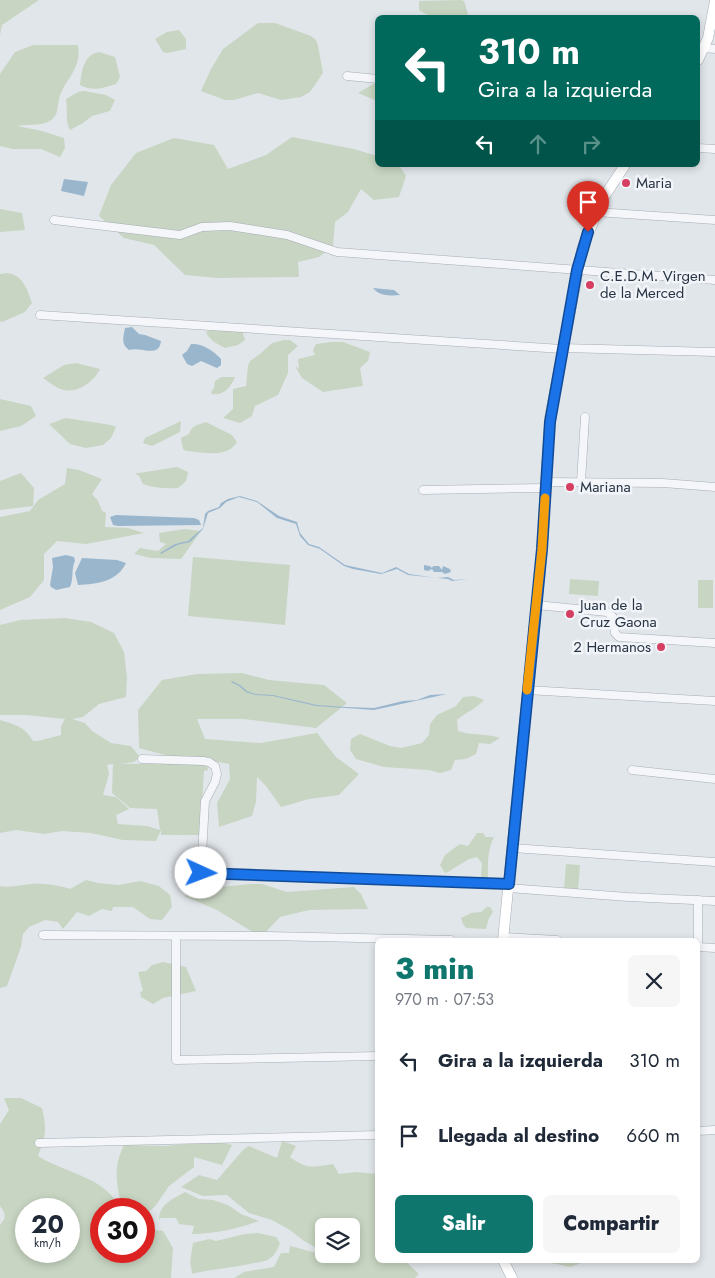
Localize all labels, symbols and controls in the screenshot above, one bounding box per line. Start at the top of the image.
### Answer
text: 310 m [478,27,580,77]
icon: left [395,35,460,100]
text: Gira a la izquierda [478,73,652,105]
icon: left [471,130,499,158]
icon: ahead [524,130,552,158]
icon: right [577,130,605,158]
place label: Maria [636,172,672,194]
marker: Maria [620,177,632,189]
pin [567,181,609,232]
icon: arrive [574,188,602,216]
place label: C.E.D.M. Virgen de la Merced [600,265,706,304]
marker: C.E.D.M. Virgen de la Merced [584,279,596,291]
place label: Mariana [580,476,631,498]
marker: Mariana [564,481,576,493]
place label: Juan de la Cruz Gaona [578,594,657,633]
marker: Juan de la Cruz Gaona [564,608,576,620]
place label: 2 Hermanos [573,636,651,658]
marker: 2 Hermanos [655,641,667,653]
position arrow [174,846,226,898]
text: 3 min [395,947,474,990]
button: close [628,955,680,1007]
text: 970 m · 07:53 [395,988,494,1011]
icon: left [395,1047,423,1075]
text: Gira a la izquierda [438,1047,603,1074]
text: 310 m [629,1047,680,1074]
icon: arrive [395,1122,423,1150]
text: Llegada al destino [438,1122,599,1149]
text: 660 m [626,1122,680,1149]
button: Salir [395,1195,533,1253]
button: Compartir [543,1195,680,1253]
speed limit sign: 30 [90,1198,155,1263]
text: 20 [31,1206,64,1242]
map controls [315,1218,360,1263]
button: layers [315,1218,360,1263]
text: km/h [34,1234,61,1252]

